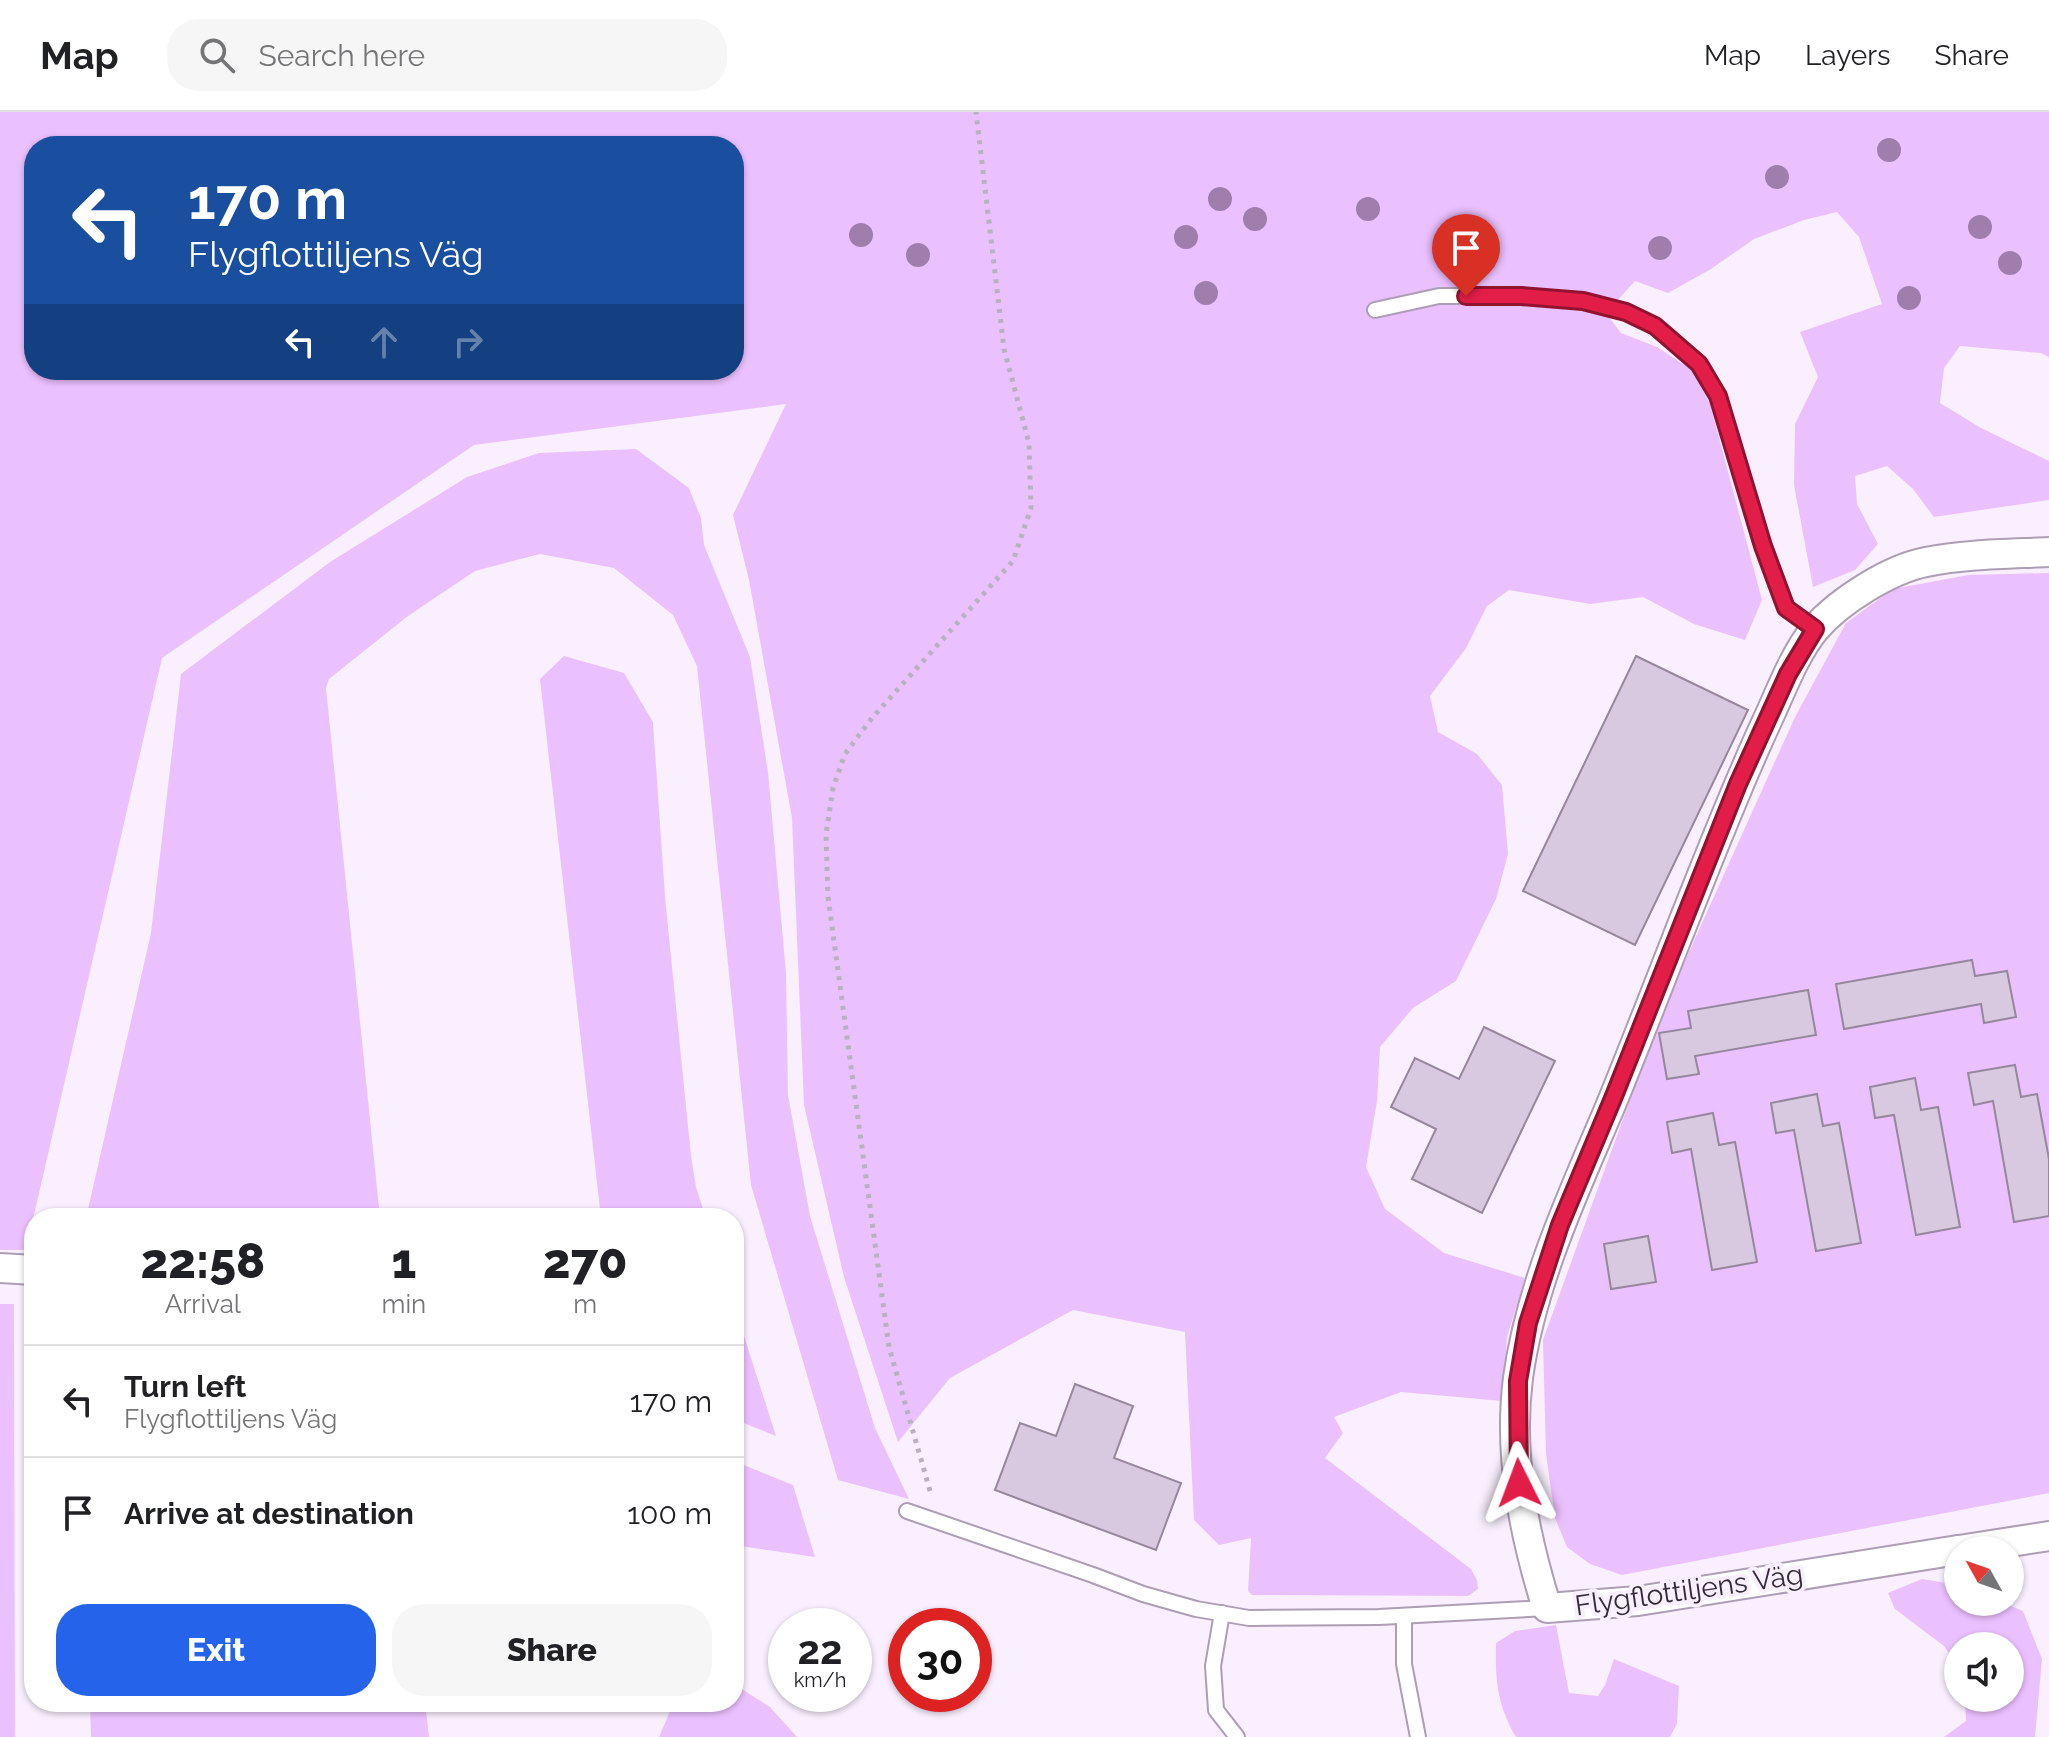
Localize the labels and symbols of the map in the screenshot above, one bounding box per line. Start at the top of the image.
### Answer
pin [1432,214,1500,296]
position arrow [1477,1441,1561,1525]
north arrow [1944,1536,2024,1616]
street label: Flygflottiljens Väg [1573,1558,1805,1622]
speed limit sign: 30 [888,1608,992,1712]

